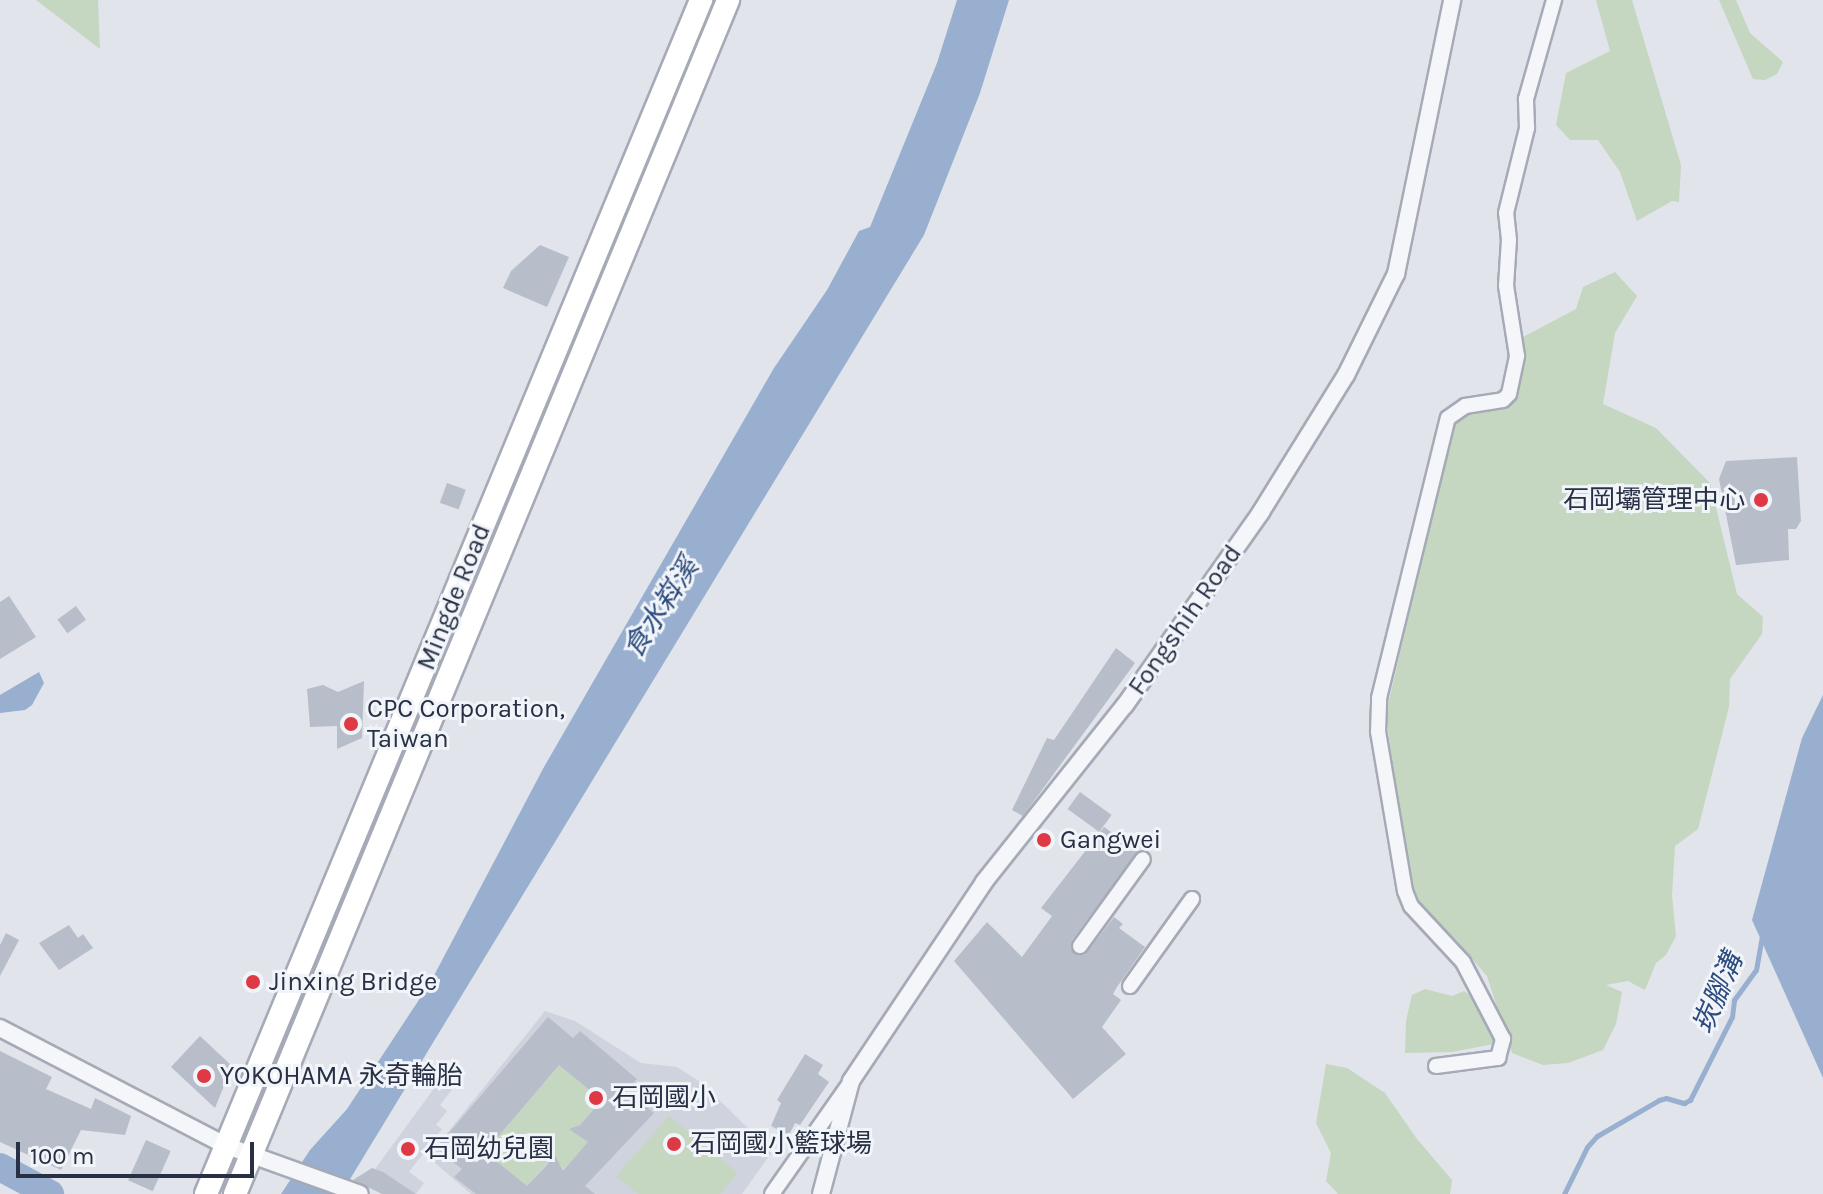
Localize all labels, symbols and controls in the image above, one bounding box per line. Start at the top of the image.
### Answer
place label: 石岡壩管理中心 [1563,484,1745,516]
marker: 石岡壩管理中心 [1752,491,1770,509]
street label: Mingde Road [411,519,497,675]
street label: Fongshih Road [1122,539,1248,701]
water label: 食水嵙溪 [616,552,706,664]
place label: CPC Corporation, Taiwan [367,693,565,754]
marker: CPC Corporation, Taiwan [342,715,360,733]
place label: Gangwei [1060,824,1161,856]
marker: Gangwei [1035,831,1053,849]
water label: 崁腳溝 [1686,948,1750,1038]
place label: Jinxing Bridge [269,966,437,998]
marker: Jinxing Bridge [244,973,262,991]
place label: YOKOHAMA 永奇輪胎 [220,1060,463,1092]
marker: YOKOHAMA 永奇輪胎 [195,1067,213,1085]
place label: 石岡國小 [612,1082,716,1114]
marker: 石岡國小 [587,1089,605,1107]
scale bar [20,1126,258,1176]
place label: 石岡國小籃球場 [690,1128,872,1160]
place label: 石岡幼兒園 [424,1133,554,1165]
marker: 石岡國小籃球場 [665,1135,683,1153]
marker: 石岡幼兒園 [399,1140,417,1158]
text: 100 m [30,1142,95,1170]

